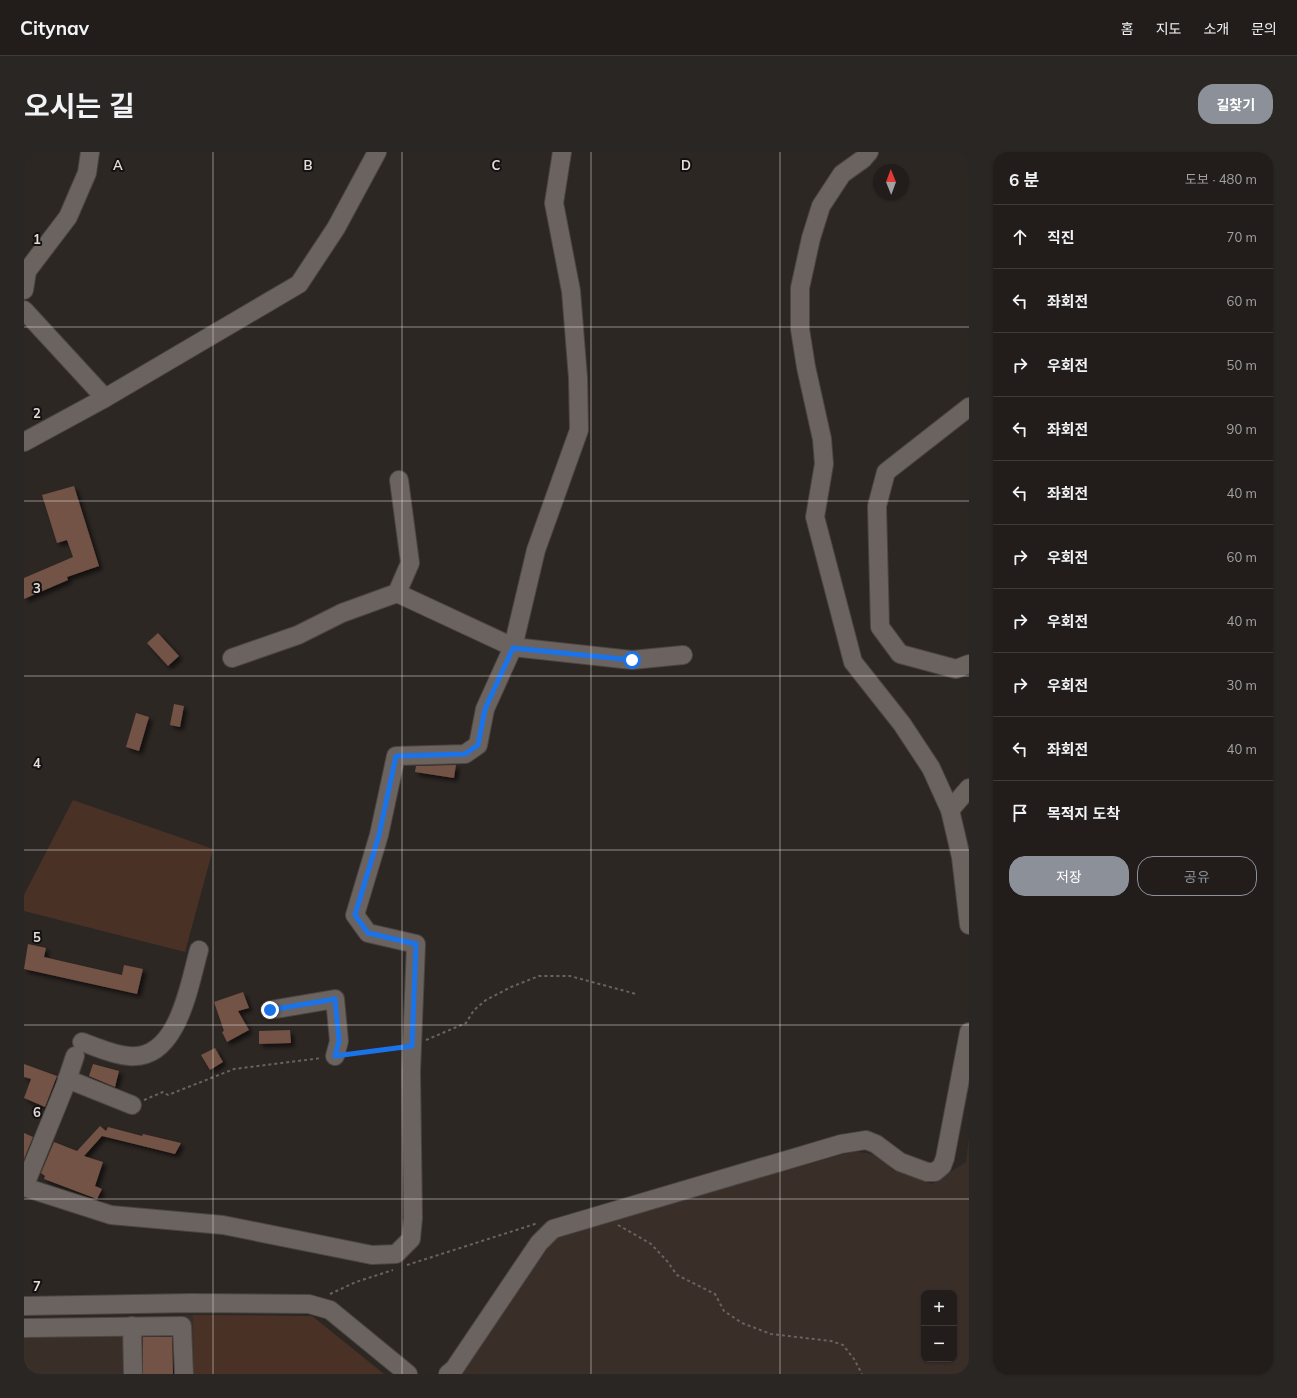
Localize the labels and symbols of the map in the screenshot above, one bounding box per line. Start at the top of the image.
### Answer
text: A [113,157,123,173]
text: B [304,157,313,173]
text: C [492,157,501,173]
text: D [681,157,691,173]
north arrow [873,164,909,200]
text: 1 [33,231,41,247]
text: 2 [33,405,41,421]
text: 3 [33,580,41,596]
route start [623,651,641,669]
text: 4 [33,755,41,771]
text: 5 [33,929,41,945]
route end [261,1001,279,1019]
text: 6 [33,1104,41,1120]
text: 7 [33,1278,41,1294]

